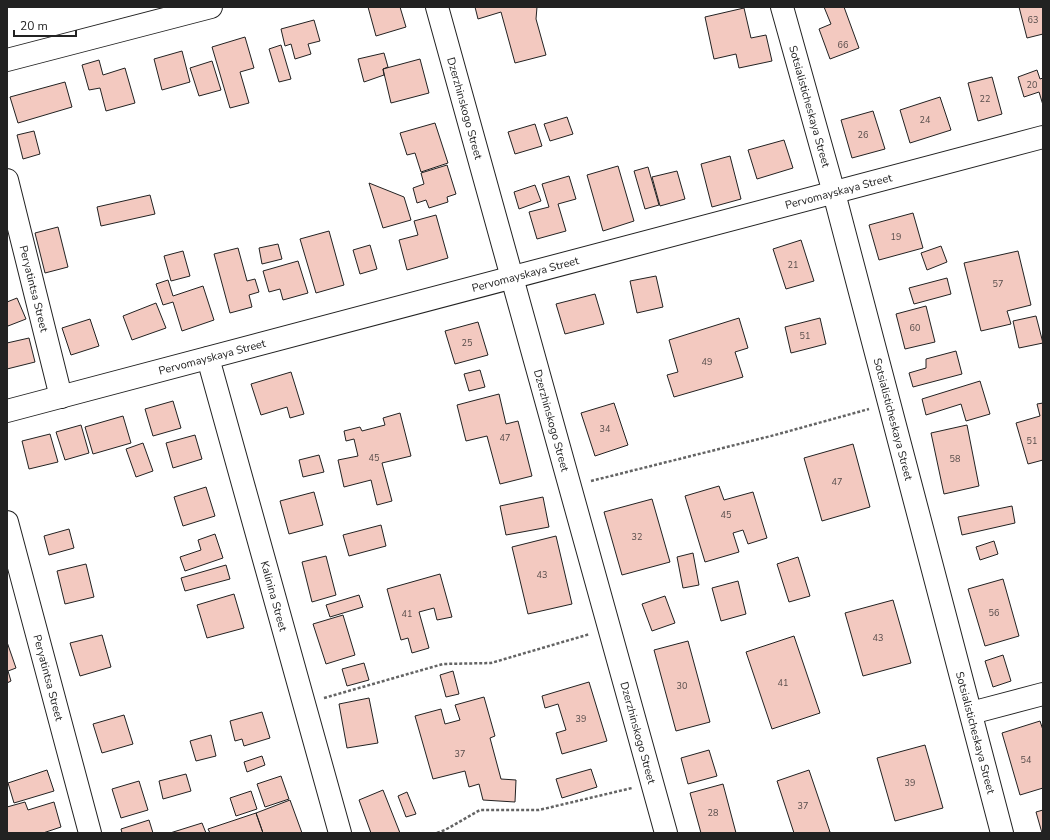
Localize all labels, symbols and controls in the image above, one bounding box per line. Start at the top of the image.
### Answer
scale bar [14,12,76,38]
house number: 63 [1028,14,1038,26]
text: 20 m [20,18,48,34]
house number: 66 [838,39,848,51]
street label: Sotsialisticheskaya Street [785,44,833,169]
street label: Dzerzhinskogo Street [443,56,486,161]
house number: 20 [1027,79,1037,91]
house number: 22 [980,93,990,105]
house number: 24 [920,114,931,126]
house number: 26 [858,129,868,141]
street label: Pervomayskaya Street [783,170,894,213]
house number: 19 [891,231,901,243]
street label: Peryatintsa Street [16,244,52,334]
street label: Pervomayskaya Street [470,253,581,296]
house number: 21 [788,259,798,271]
house number: 57 [993,278,1003,290]
house number: 60 [910,322,920,334]
house number: 51 [800,330,810,342]
street label: Pervomayskaya Street [157,336,267,379]
house number: 25 [462,337,472,349]
house number: 49 [702,356,712,368]
street label: Sotsialisticheskaya Street [870,357,916,482]
street label: Dzerzhinskogo Street [530,368,572,473]
house number: 34 [600,423,611,435]
house number: 47 [500,432,510,444]
house number: 51 [1027,435,1037,447]
house number: 45 [369,452,379,464]
house number: 58 [950,453,960,465]
house number: 47 [832,476,842,488]
house number: 45 [721,509,731,521]
house number: 32 [632,531,642,543]
street label: Kalinina Street [257,559,291,633]
house number: 43 [537,569,547,581]
house number: 56 [989,607,999,619]
house number: 41 [402,608,412,620]
house number: 43 [873,632,883,644]
street label: Peryatintsa Street [29,633,67,723]
street label: Sotsialisticheskaya Street [952,670,998,796]
house number: 41 [778,677,788,689]
street label: Dzerzhinskogo Street [616,680,659,786]
house number: 30 [677,680,687,692]
house number: 39 [576,713,586,725]
house number: 37 [455,748,465,760]
house number: 54 [1021,754,1032,766]
house number: 39 [905,777,915,789]
house number: 37 [798,800,808,812]
house number: 28 [708,807,718,819]

